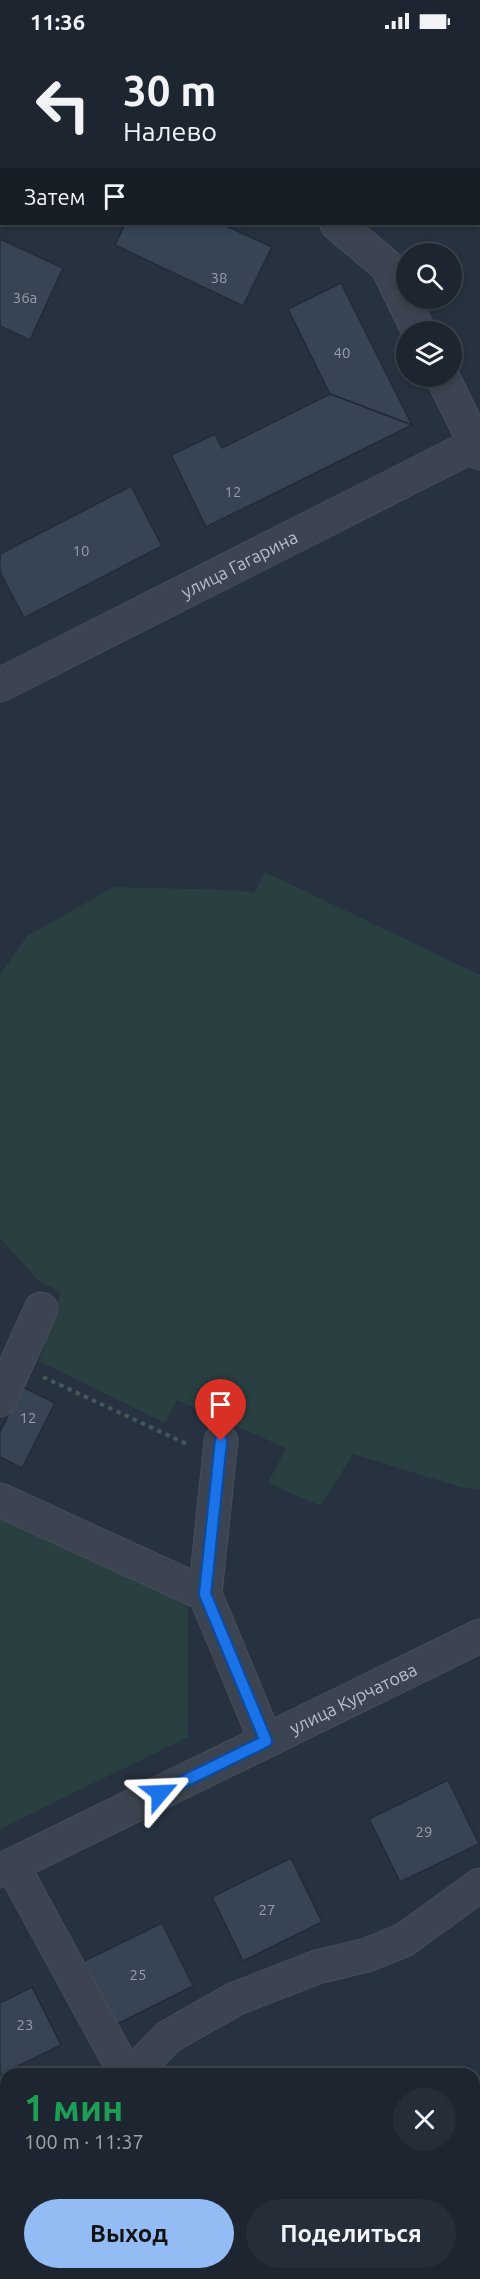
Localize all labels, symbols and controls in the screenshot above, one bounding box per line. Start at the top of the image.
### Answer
text: 11:36 [30,9,85,34]
icon: left [24,66,102,144]
text: 30 m [123,67,217,114]
text: Налево [123,116,217,146]
icon: arrive [98,180,131,213]
text: Затем [24,184,86,209]
map controls [396,243,462,387]
button: search [396,243,462,309]
house number: 38 [211,269,227,286]
house number: 36а [13,289,37,306]
button: layers [396,321,462,387]
house number: 40 [334,344,350,361]
house number: 12 [225,483,241,500]
street label: улица Гагарина [178,526,301,602]
house number: 10 [73,542,89,559]
pin [195,1379,246,1441]
icon: arrive [204,1388,237,1421]
house number: 12 [20,1409,36,1426]
street label: улица Курчатова [286,1659,420,1738]
position arrow [128,1761,192,1825]
house number: 29 [416,1823,432,1840]
house number: 27 [259,1901,275,1918]
house number: 25 [130,1966,146,1983]
house number: 23 [17,2016,33,2033]
text: 1 мин [24,2087,123,2128]
button: close [393,2088,456,2151]
text: 100 m · 11:37 [24,2130,144,2153]
button: Выход [24,2199,234,2268]
button: Поделиться [246,2199,456,2268]

